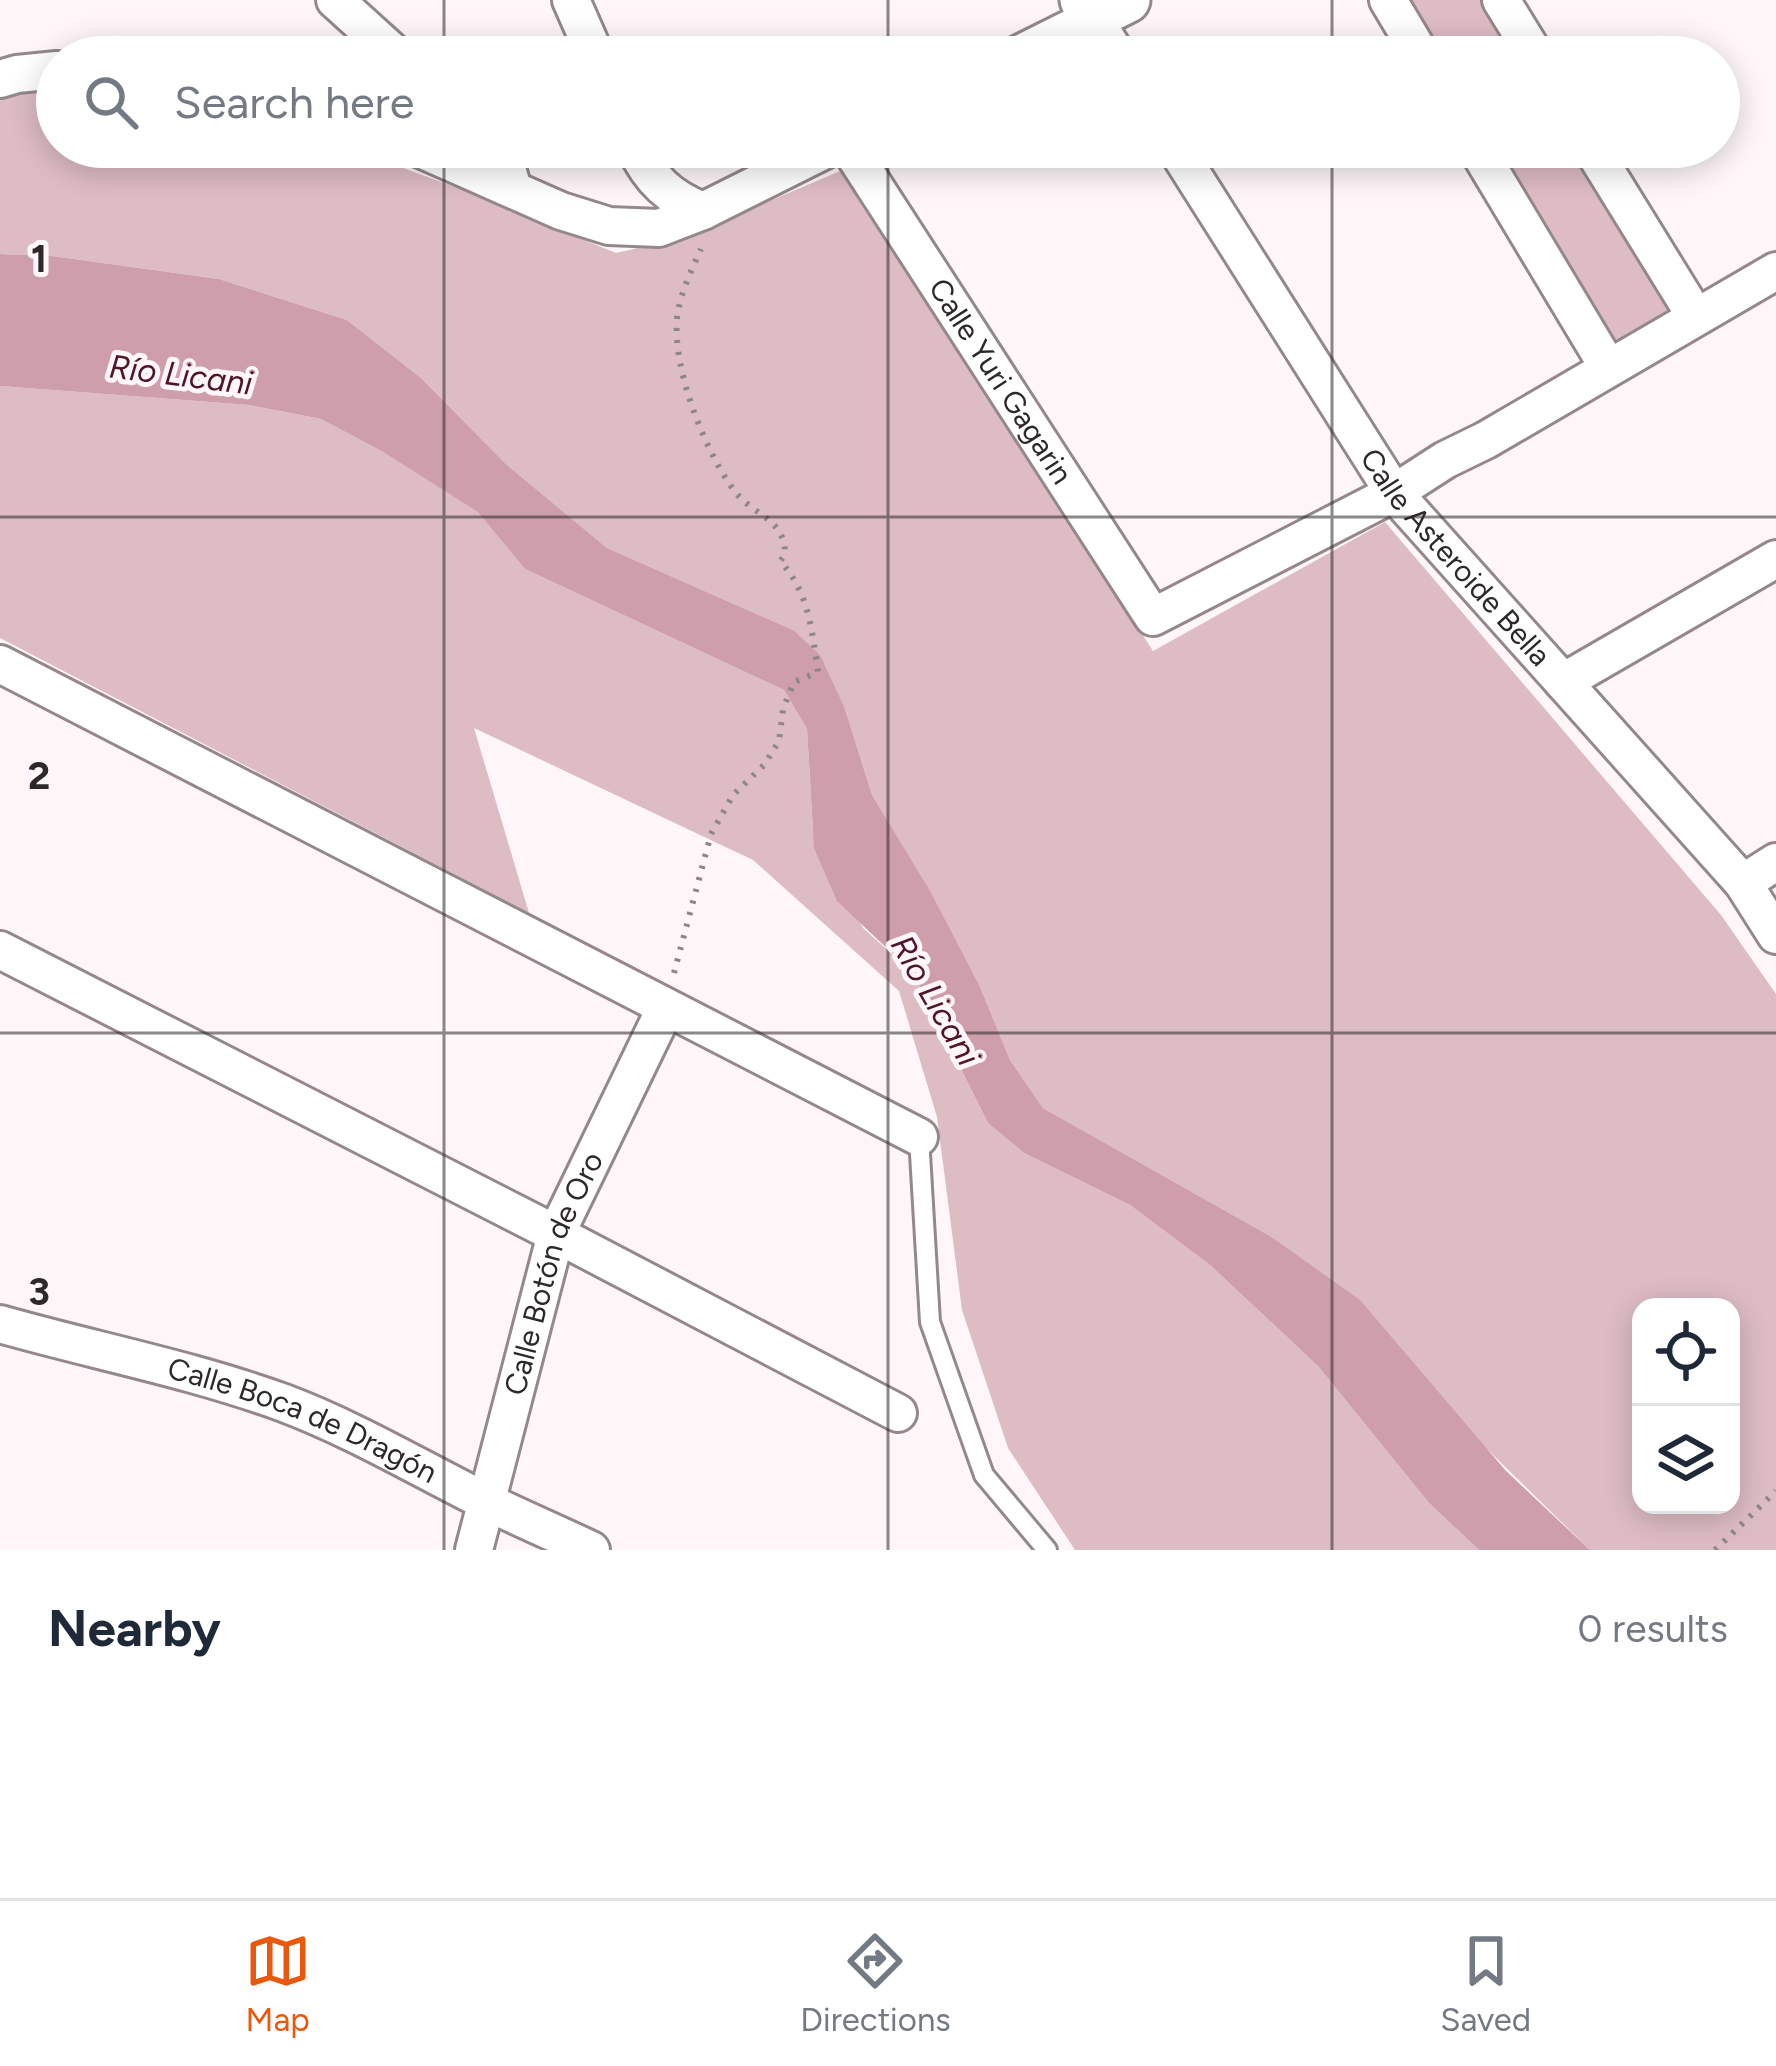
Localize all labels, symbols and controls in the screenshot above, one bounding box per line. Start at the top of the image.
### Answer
search box [36,36,1740,168]
icon: search [78,69,144,135]
text: Search here [174,75,414,129]
text: 1 [31,235,47,282]
street label: Calle Yuri Gagarin [921,271,1081,491]
water label: Río Licani [107,346,255,403]
street label: Calle Asteroide Bella [1353,441,1559,673]
text: 2 [28,752,50,799]
water label: Río Licani [883,928,989,1073]
street label: Calle Botón de Oro [496,1146,611,1399]
text: 3 [28,1268,50,1315]
map controls [1632,1298,1740,1514]
button: locate [1632,1298,1740,1406]
street label: Calle Boca de Dragón [164,1349,444,1491]
button: layers [1632,1406,1740,1514]
text: Nearby [48,1598,221,1659]
text: 0 results [1577,1605,1728,1652]
tab: Map [245,1928,311,2039]
tab: Directions [800,1928,951,2039]
tab: Saved [1440,1928,1531,2039]

